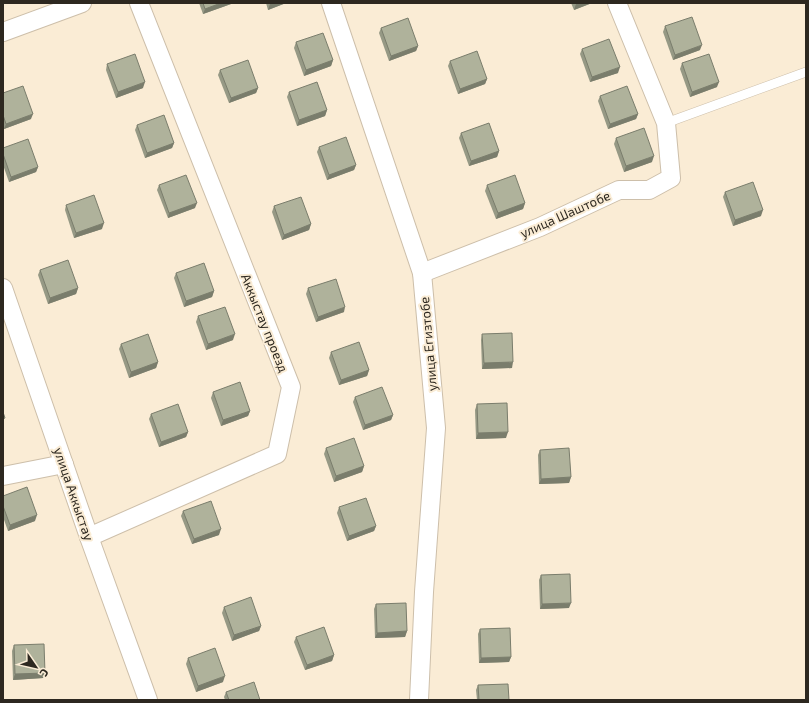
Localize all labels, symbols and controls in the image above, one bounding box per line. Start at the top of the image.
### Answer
street label: улица Шаштобе [517,187,613,241]
street label: Аккыстау проезд [238,271,292,375]
street label: улица Егизтобе [416,296,440,392]
street label: улица Аккыстау [51,445,97,543]
north arrow [16,647,56,687]
text: С [37,667,52,680]

